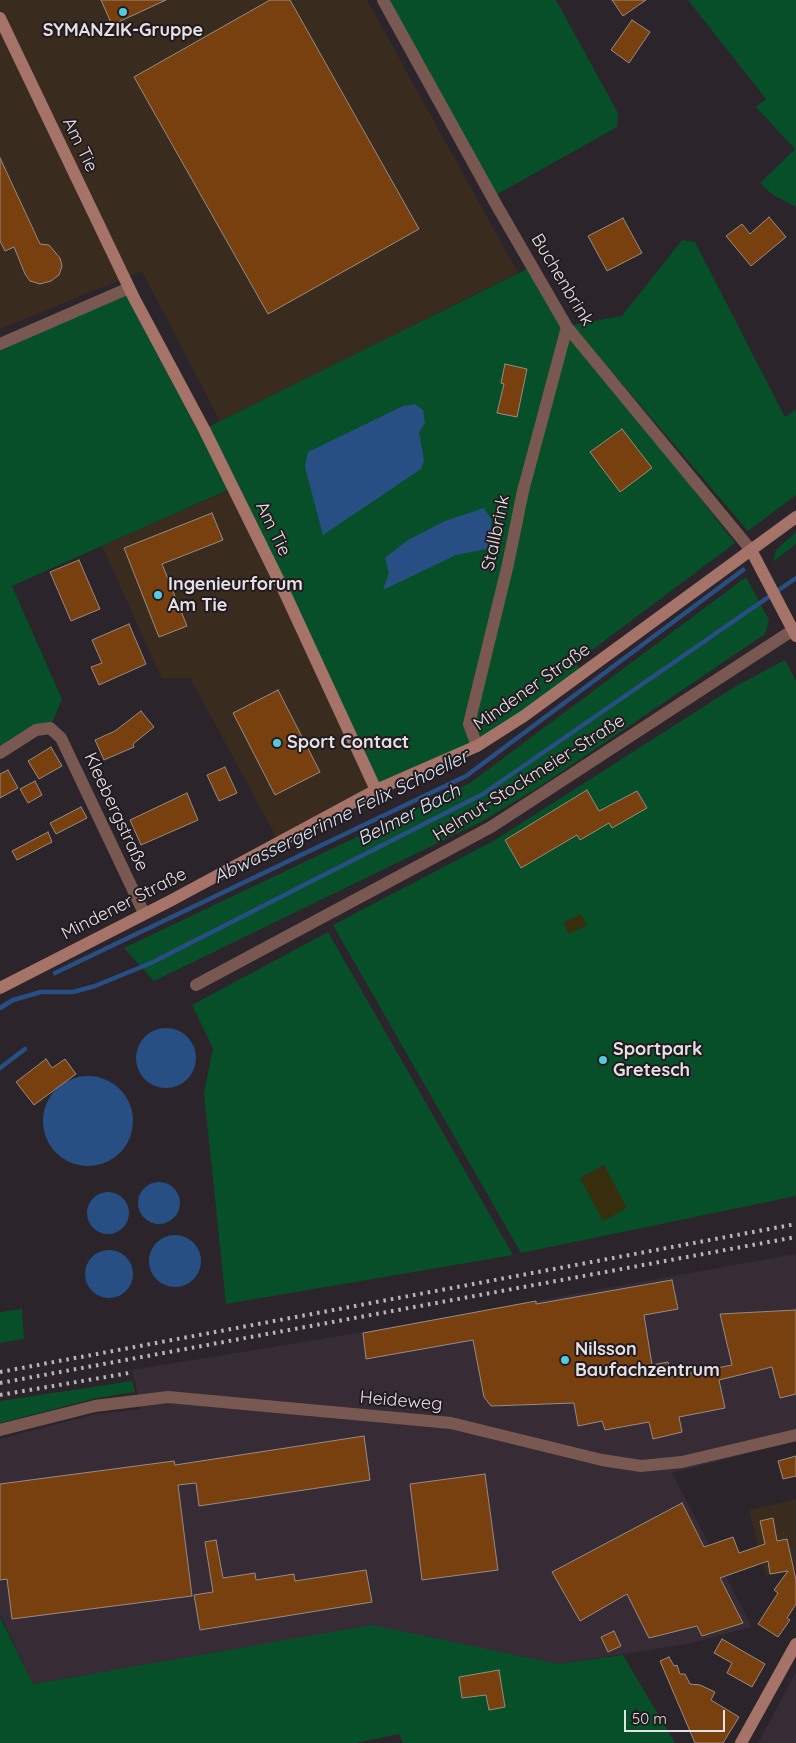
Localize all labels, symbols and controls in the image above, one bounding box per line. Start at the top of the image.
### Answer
marker: SYMANZIK-Gruppe [117,6,129,18]
place label: SYMANZIK-Gruppe [43,20,203,42]
street label: Am Tie [58,114,102,176]
street label: Buchenbrink [526,230,598,330]
street label: Stallbrink [477,493,515,573]
street label: Am Tie [251,498,295,560]
place label: Ingenieurforum Am Tie [168,574,303,616]
marker: Ingenieurforum Am Tie [152,589,164,601]
street label: Mindener Straße [469,639,595,735]
street label: Helmut-Stockmeier-Straße [429,710,629,846]
place label: Sport Contact [287,732,409,754]
marker: Sport Contact [271,737,283,749]
water label: Abwassergerinne Felix Schoeller [210,745,472,889]
street label: Kleebergstraße [79,749,153,875]
water label: Belmer Bach [354,779,464,851]
street label: Mindener Straße [58,863,190,945]
place label: Sportpark Gretesch [613,1039,702,1082]
marker: Sportpark Gretesch [597,1054,609,1066]
place label: Nilsson Baufachzentrum [575,1339,720,1382]
marker: Nilsson Baufachzentrum [559,1354,571,1366]
street label: Heideweg [359,1387,443,1415]
scale bar [626,1700,727,1732]
text: 50 m [632,1709,667,1728]

